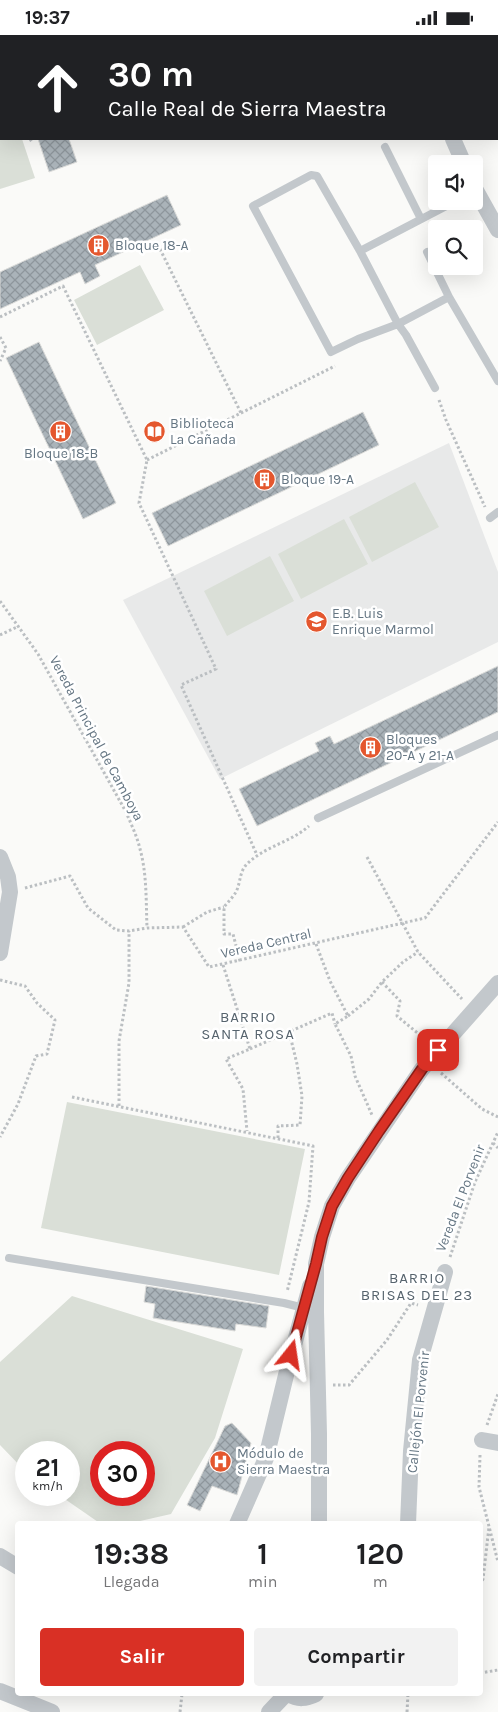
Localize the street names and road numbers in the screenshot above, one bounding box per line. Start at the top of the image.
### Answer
street label: Vereda Principal de Camboya [46,653,147,824]
street label: Vereda Central [219,925,313,962]
street label: Vereda El Porvenir [432,1141,489,1254]
street label: Callejón El Porvenir [404,1349,433,1474]

